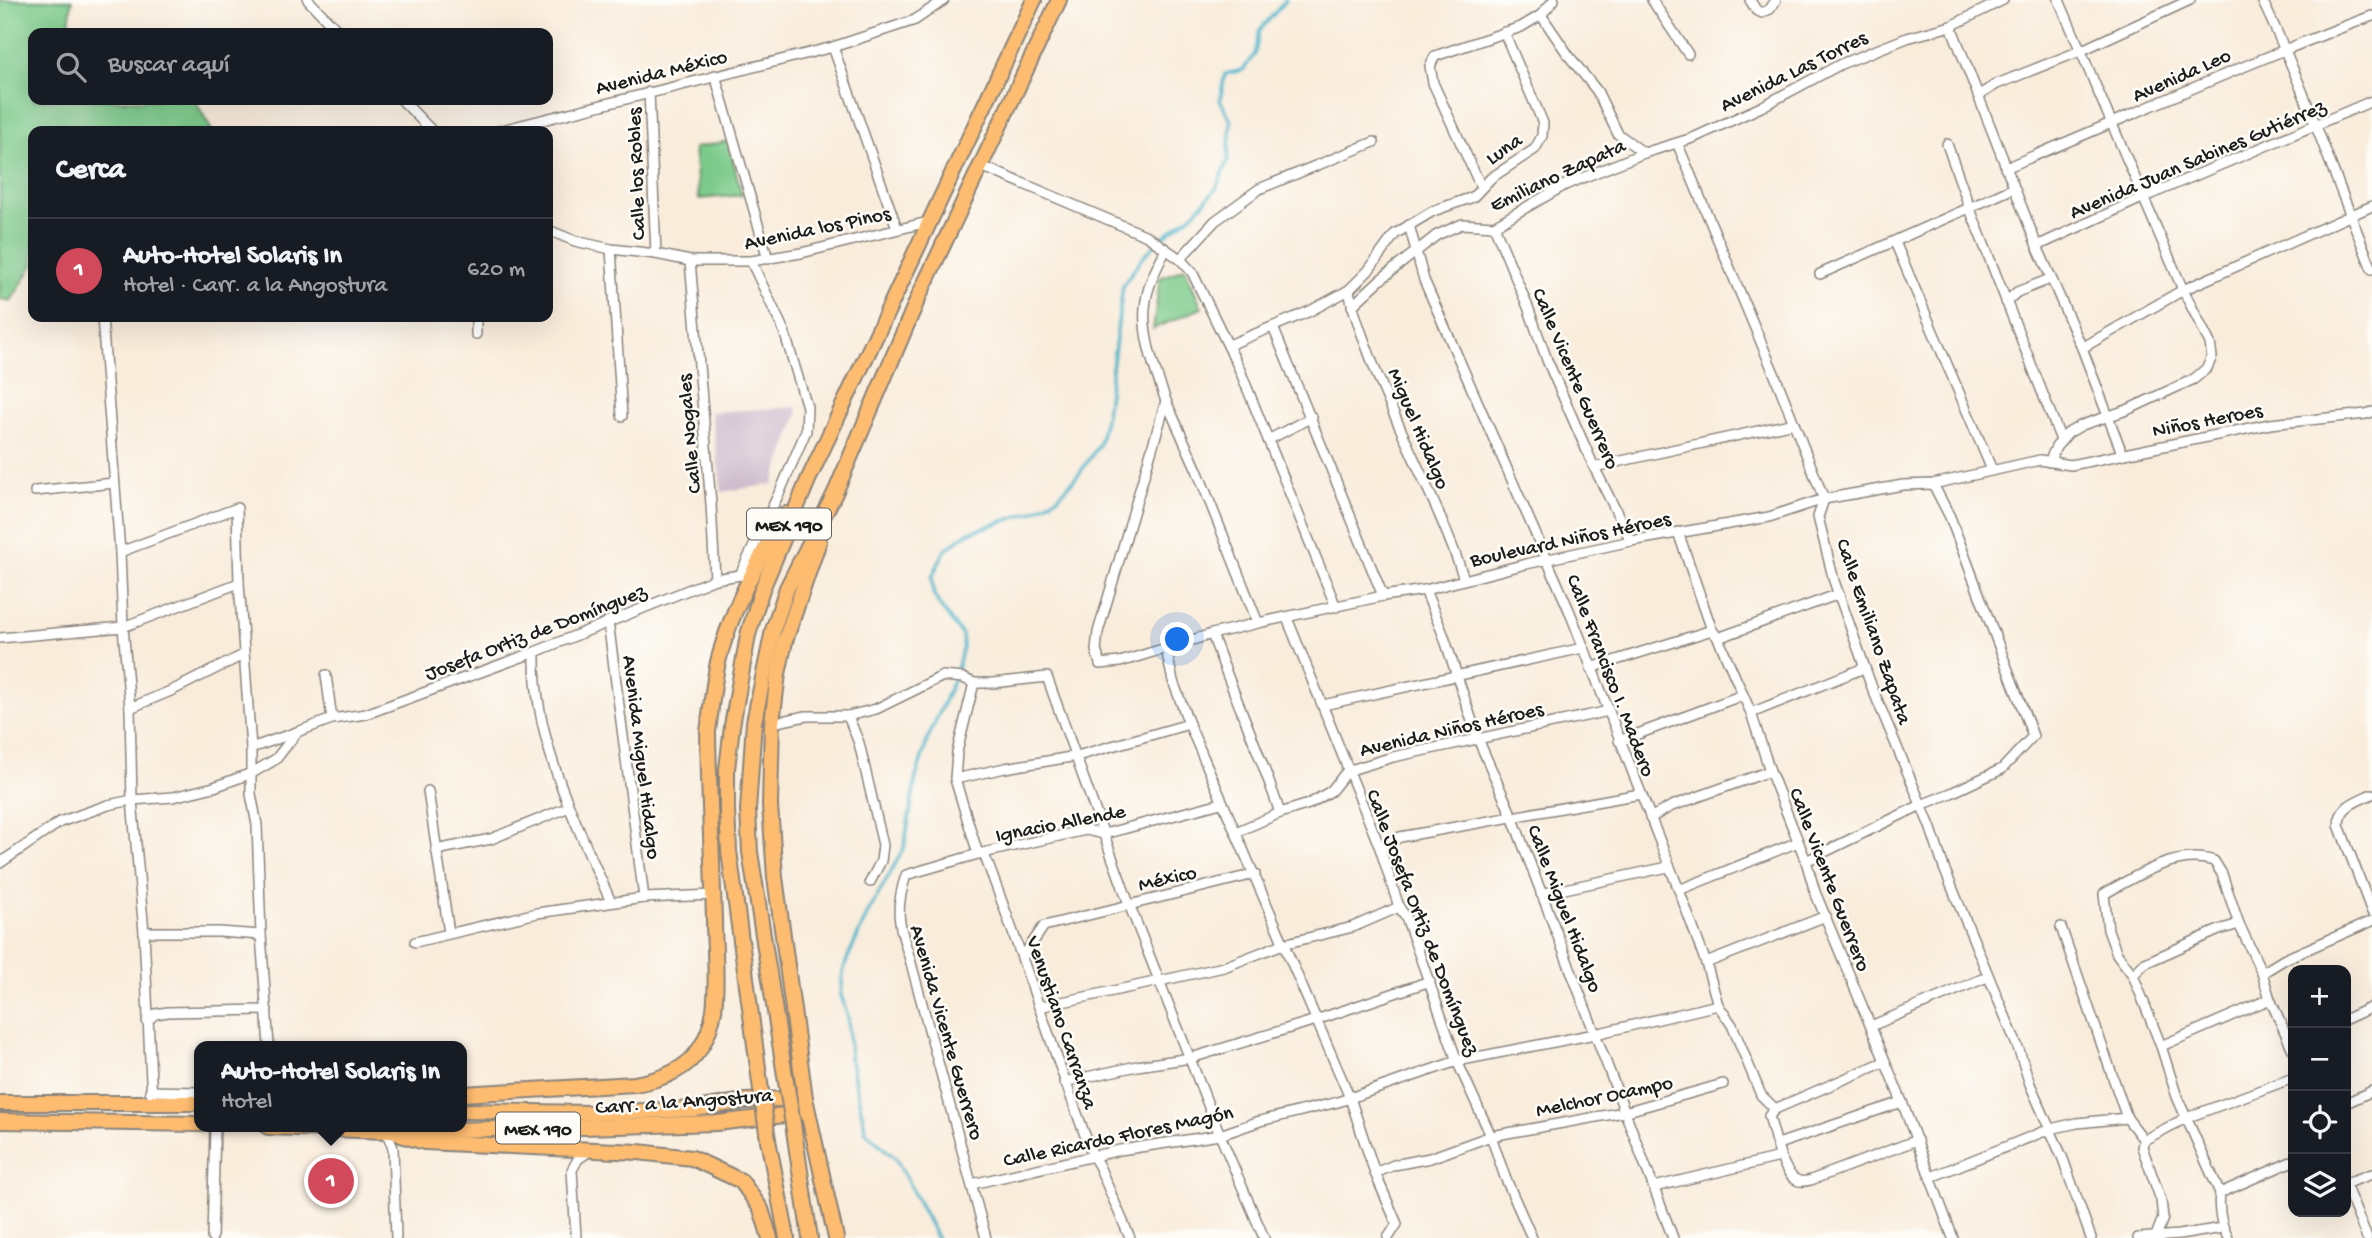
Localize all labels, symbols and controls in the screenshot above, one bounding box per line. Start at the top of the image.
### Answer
street label: Avenida Las Torres [1717,26,1873,120]
search box [28,28,553,105]
street label: Avenida Leo [2129,44,2236,110]
street label: Avenida México [593,46,730,103]
icon: search [52,48,90,86]
text: Buscar aquí [108,51,230,82]
street label: Avenida Juan Sabines Gutiérrez [2066,95,2331,227]
street label: Calle los Robles [624,106,653,241]
street label: Luna [1482,129,1529,172]
street label: Emiliano Zapata [1487,134,1631,220]
text: Cerca [56,154,125,189]
street label: Avenida los Pinos [742,202,894,258]
text: Auto-Hotel Solaris In [123,242,342,273]
text: 1 [74,257,84,284]
text: 620 m [467,257,525,284]
text: Hotel · Carr. a la Angostura [123,273,387,300]
street label: Calle Vicente Guerrero [1524,285,1623,474]
street label: Miguel Hidalgo [1380,365,1454,494]
street label: Calle Nogales [674,372,709,494]
street label: Niños Heroes [2151,399,2266,445]
street label: Boulevard Niños Héroes [1467,508,1674,575]
road number: MEX 190 [747,509,831,540]
street label: Calle Emiliano Zapata [1828,536,1916,730]
street label: Calle Francisco I. Madero [1559,572,1659,781]
street label: Josefa Ortiz de Domínguez [422,580,651,688]
your location [1160,622,1194,656]
street label: Avenida Miguel Hidalgo [615,654,664,861]
street label: Avenida Niños Héroes [1358,698,1547,765]
street label: Calle Vicente Guerrero [1781,785,1874,976]
street label: Calle Josefa Ortiz de Domínguez [1358,787,1483,1061]
street label: Ignacio Allende [994,800,1129,850]
street label: Calle Miguel Hidalgo [1519,822,1606,997]
street label: México [1136,862,1199,899]
street label: Avenida Vicente Guerrero [902,923,987,1143]
street label: Venustiano Carranza [1018,932,1101,1114]
map controls [2288,965,2351,1217]
button: + [2288,965,2351,1028]
button: − [2288,1028,2351,1091]
popup [194,1041,467,1132]
text: Auto-Hotel Solaris In [221,1058,440,1089]
street label: Melchor Ocampo [1534,1072,1676,1125]
street label: Carr. a la Angostura [595,1085,775,1122]
text: Hotel [221,1089,272,1116]
button: locate [2288,1091,2351,1154]
street label: Calle Ricardo Flores Magón [1002,1102,1236,1175]
road number: MEX 190 [496,1112,580,1144]
button: layers [2288,1154,2351,1217]
pin: 1 [308,1155,354,1207]

